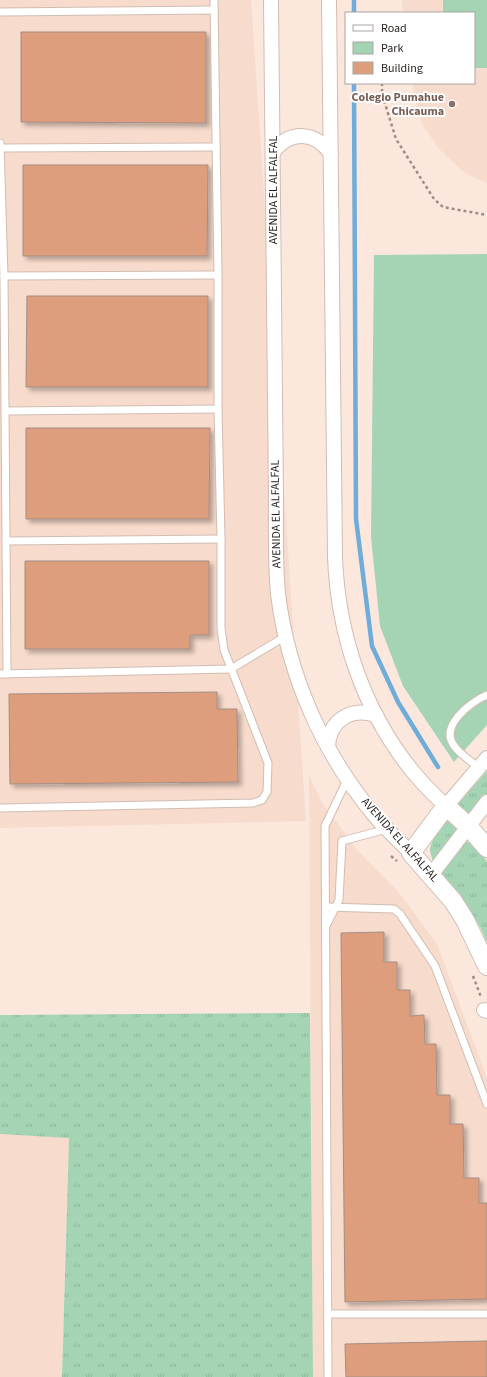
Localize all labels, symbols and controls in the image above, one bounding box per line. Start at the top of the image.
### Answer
legend [345,12,475,84]
text: Road [381,20,407,37]
text: Park [381,40,403,57]
text: Building [381,60,423,77]
place label: Colegio Pumahue Chicauma [352,89,444,120]
marker: Colegio Pumahue Chicauma [447,99,457,109]
street label: AVENIDA EL ALFALFAL [265,136,282,244]
street label: AVENIDA EL ALFALFAL [267,459,285,568]
street label: AVENIDA EL ALFALFAL [357,794,443,886]

